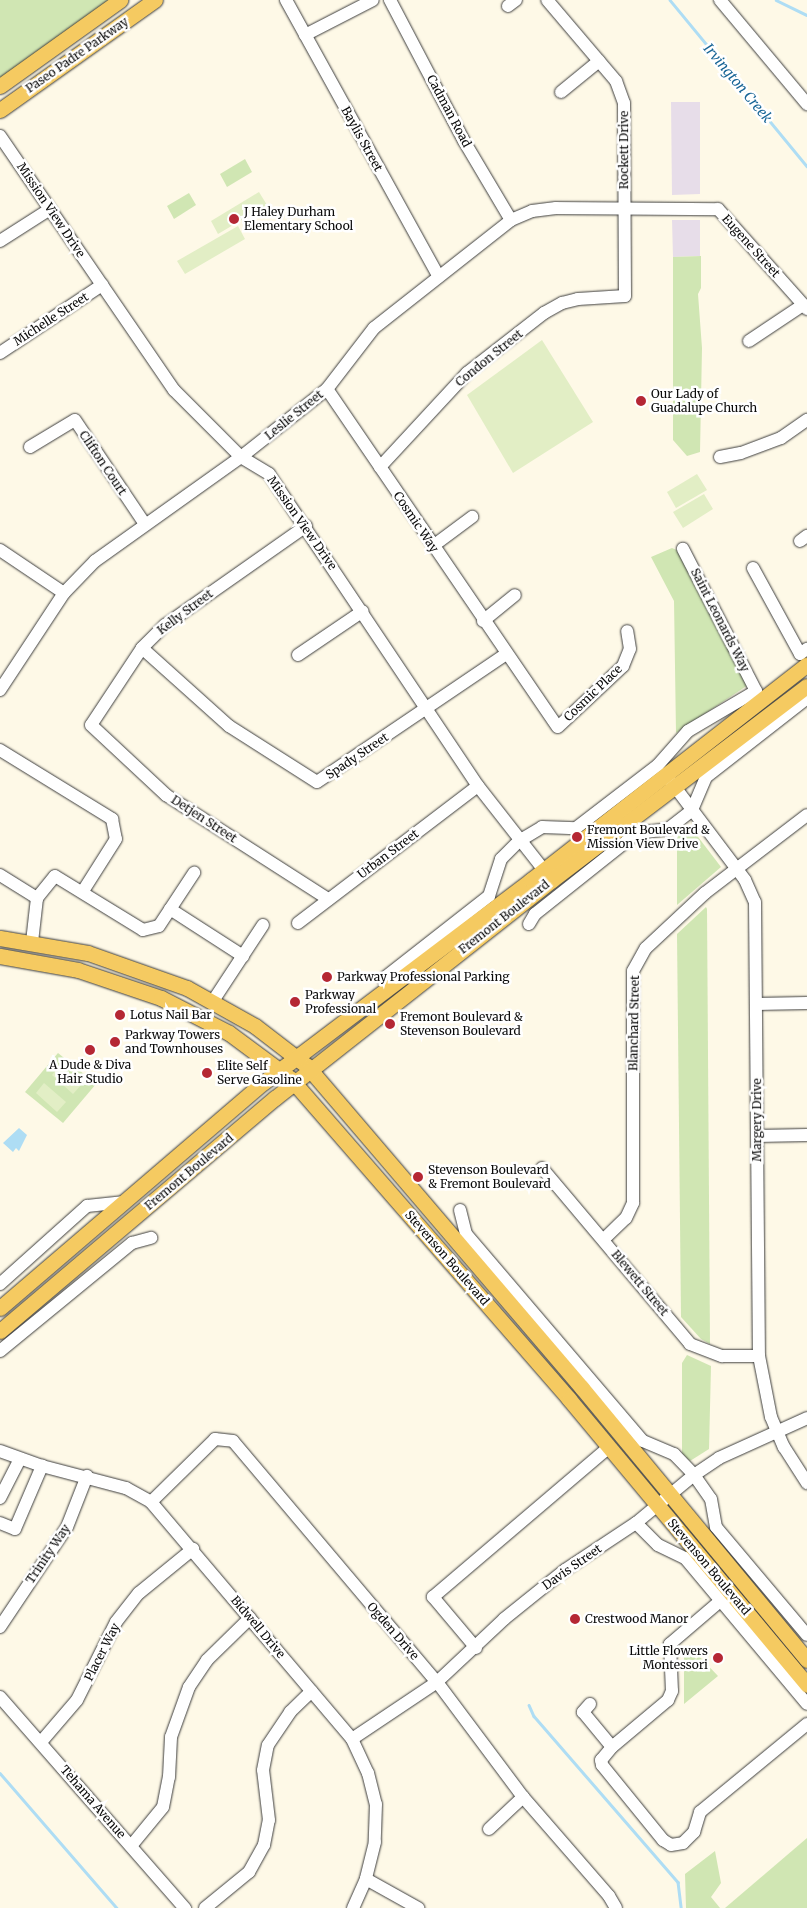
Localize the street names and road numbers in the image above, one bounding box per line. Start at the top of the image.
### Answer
street label: Paseo Padre Parkway [23,14,131,96]
street label: Cadman Road [424,72,474,150]
street label: Baylis Street [338,104,386,174]
street label: Rockett Drive [617,111,631,189]
street label: Mission View Drive [14,160,88,260]
street label: Eugene Street [719,212,783,280]
street label: Michelle Street [11,289,91,349]
street label: Condon Street [453,327,525,389]
street label: Leslie Street [262,387,326,443]
street label: Clifton Court [76,428,130,498]
street label: Mission View Drive [264,473,340,573]
street label: Cosmic Way [391,489,441,555]
street label: Saint Leonards Way [688,566,752,674]
street label: Kelly Street [154,586,216,638]
street label: Cosmic Place [561,662,625,724]
street label: Spady Street [323,730,391,782]
street label: Detjen Street [168,792,240,846]
street label: Urban Street [355,826,421,882]
street label: Fremont Boulevard [456,877,552,957]
street label: Blanchard Street [626,975,642,1071]
street label: Margery Drive [750,1078,764,1162]
street label: Fremont Boulevard [142,1131,236,1213]
street label: Stevenson Boulevard [402,1208,492,1308]
street label: Blewett Street [608,1247,672,1319]
street label: Stevenson Boulevard [665,1516,753,1618]
street label: Trinity Way [23,1522,73,1586]
street label: Davis Street [540,1541,604,1593]
street label: Bidwell Drive [228,1593,288,1661]
street label: Ogden Drive [364,1599,422,1663]
street label: Placer Way [81,1621,123,1683]
street label: Tehama Avenue [57,1763,129,1841]

